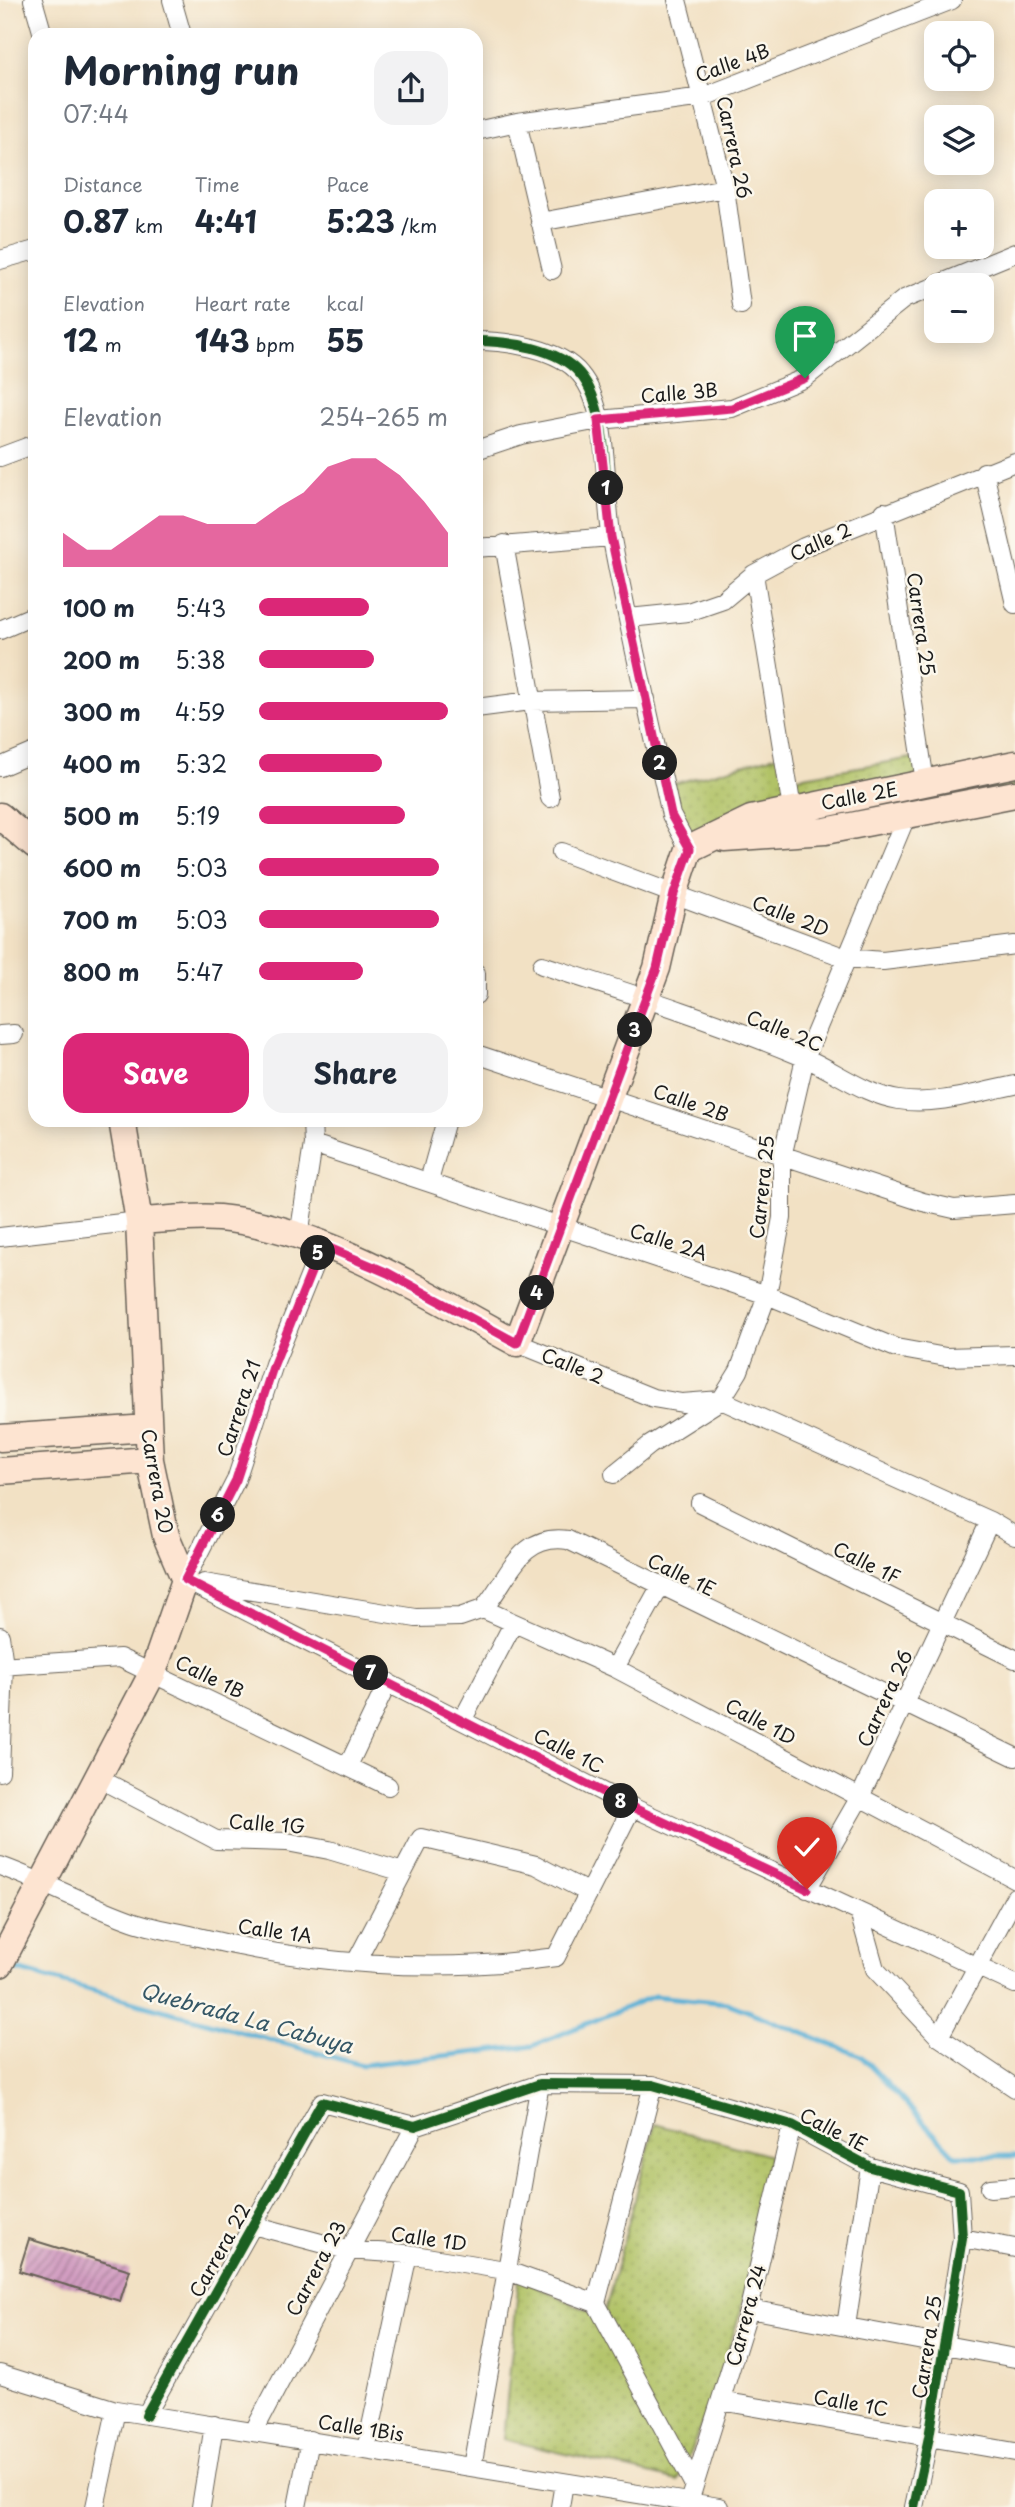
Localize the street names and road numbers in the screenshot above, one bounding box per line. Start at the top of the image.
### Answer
street label: Calle 4B [691,36,773,88]
street label: Carrera 26 [710,93,760,201]
street label: Calle 3B [639,375,719,409]
street label: Calle 2 [785,515,855,567]
street label: Carrera 25 [901,570,943,678]
street label: Calle 2E [818,774,900,816]
street label: Calle 2D [748,887,834,943]
street label: Calle 2C [743,1002,827,1058]
street label: Calle 2B [649,1076,733,1128]
street label: Carrera 25 [742,1134,780,1240]
street label: Calle 2A [627,1215,711,1267]
street label: Calle 2 [538,1340,608,1390]
street label: Carrera 21 [209,1356,267,1460]
street label: Carrera 20 [135,1426,181,1536]
street label: Calle 1F [829,1534,905,1590]
street label: Calle 1E [643,1545,721,1603]
street label: Carrera 26 [849,1645,919,1751]
street label: Calle 1B [171,1647,249,1705]
street label: Calle 1D [721,1691,801,1751]
street label: Calle 1C [529,1720,609,1780]
street label: Calle 1G [228,1806,306,1840]
street label: Calle 1A [236,1911,314,1949]
street label: Calle 1E [795,2100,873,2158]
street label: Carrera 22 [182,2198,256,2302]
street label: Carrera 23 [278,2215,352,2321]
street label: Calle 1D [389,2219,469,2257]
street label: Carrera 24 [718,2261,772,2369]
street label: Carrera 25 [904,2293,948,2401]
street label: Calle 1C [811,2382,891,2422]
street label: Calle 1Bis [316,2406,406,2448]

